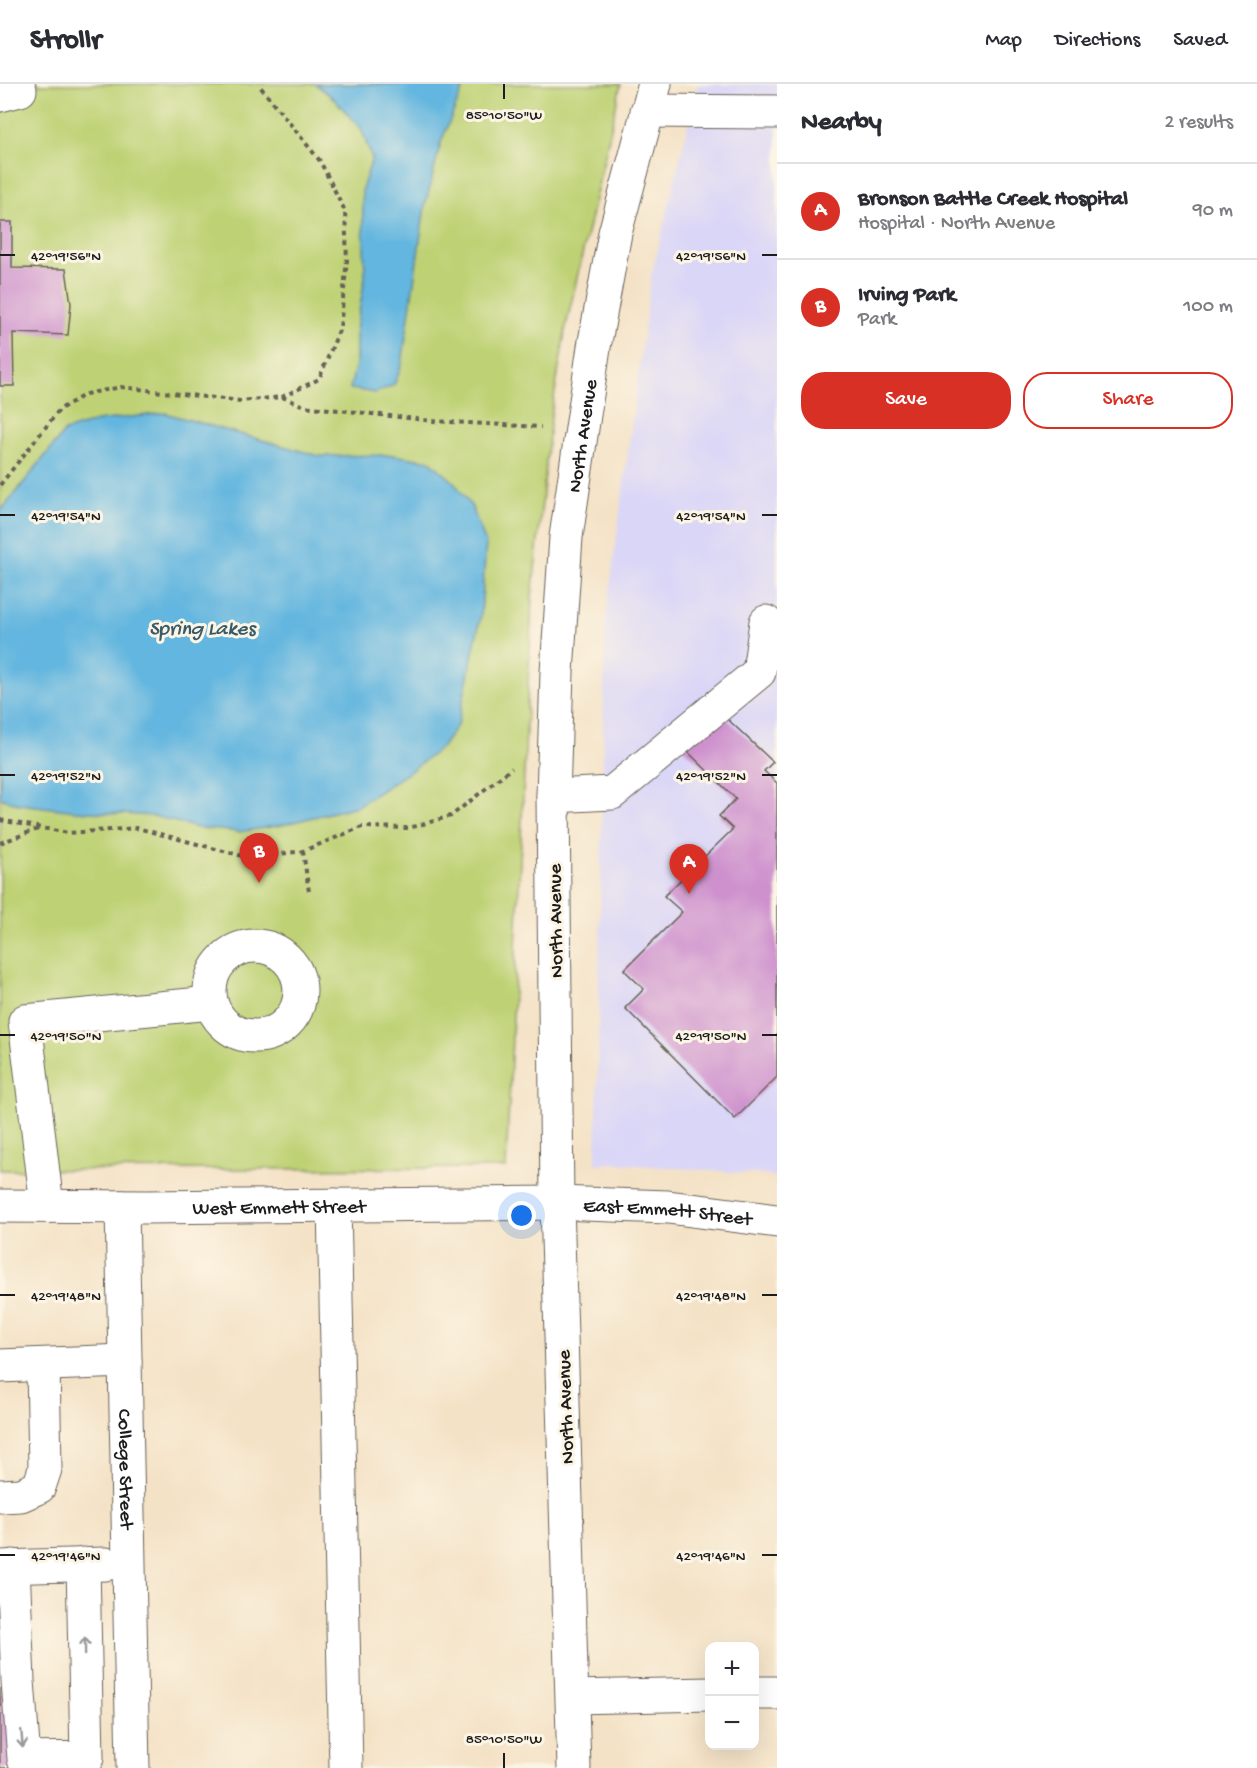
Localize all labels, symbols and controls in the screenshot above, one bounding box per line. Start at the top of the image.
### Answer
text: Strollr [30,25,101,58]
text: Map [985,29,1022,54]
text: Directions [1055,29,1140,54]
text: Saved [1173,29,1227,54]
text: 85°10'50"W [466,107,543,125]
text: Nearby [801,108,882,139]
text: 2 results [1164,112,1233,135]
text: Bronson Battle Creek Hospital [858,187,1128,213]
text: A [815,200,826,223]
text: 90 m [1193,200,1233,223]
text: Hospital · North Avenue [858,213,1055,236]
text: 42°19'56"N [31,248,101,266]
text: 42°19'56"N [676,248,746,266]
text: Irving Park [858,283,956,309]
text: B [815,296,826,319]
text: 100 m [1183,296,1233,319]
text: Park [858,309,896,332]
button: Save [801,372,1011,429]
button: Share [1023,372,1233,429]
street label: North Avenue [565,377,604,495]
text: 42°19'54"N [31,508,101,526]
text: 42°19'54"N [676,508,746,526]
water label: Spring Lakes [149,618,257,643]
text: 42°19'52"N [31,768,101,786]
text: 42°19'52"N [676,768,746,786]
pin: B [240,834,278,883]
pin: A [670,844,708,894]
street label: North Avenue [545,863,570,978]
text: 42°19'50"N [30,1028,102,1046]
text: 42°19'50"N [675,1028,747,1046]
street label: East Emmett Street [583,1196,755,1233]
street label: West Emmett Street [192,1197,368,1222]
your location [507,1201,536,1230]
text: 42°19'48"N [31,1288,101,1306]
text: 42°19'48"N [676,1288,746,1306]
street label: North Avenue [554,1349,581,1464]
street label: College Street [111,1409,136,1531]
text: 42°19'46"N [31,1548,101,1566]
text: 42°19'46"N [676,1548,746,1566]
one-way arrow [79,1637,90,1657]
map controls [705,1642,759,1750]
button: + [705,1642,759,1696]
button: − [705,1696,759,1750]
one-way arrow [17,1728,28,1748]
text: 85°10'50"W [466,1731,543,1749]

